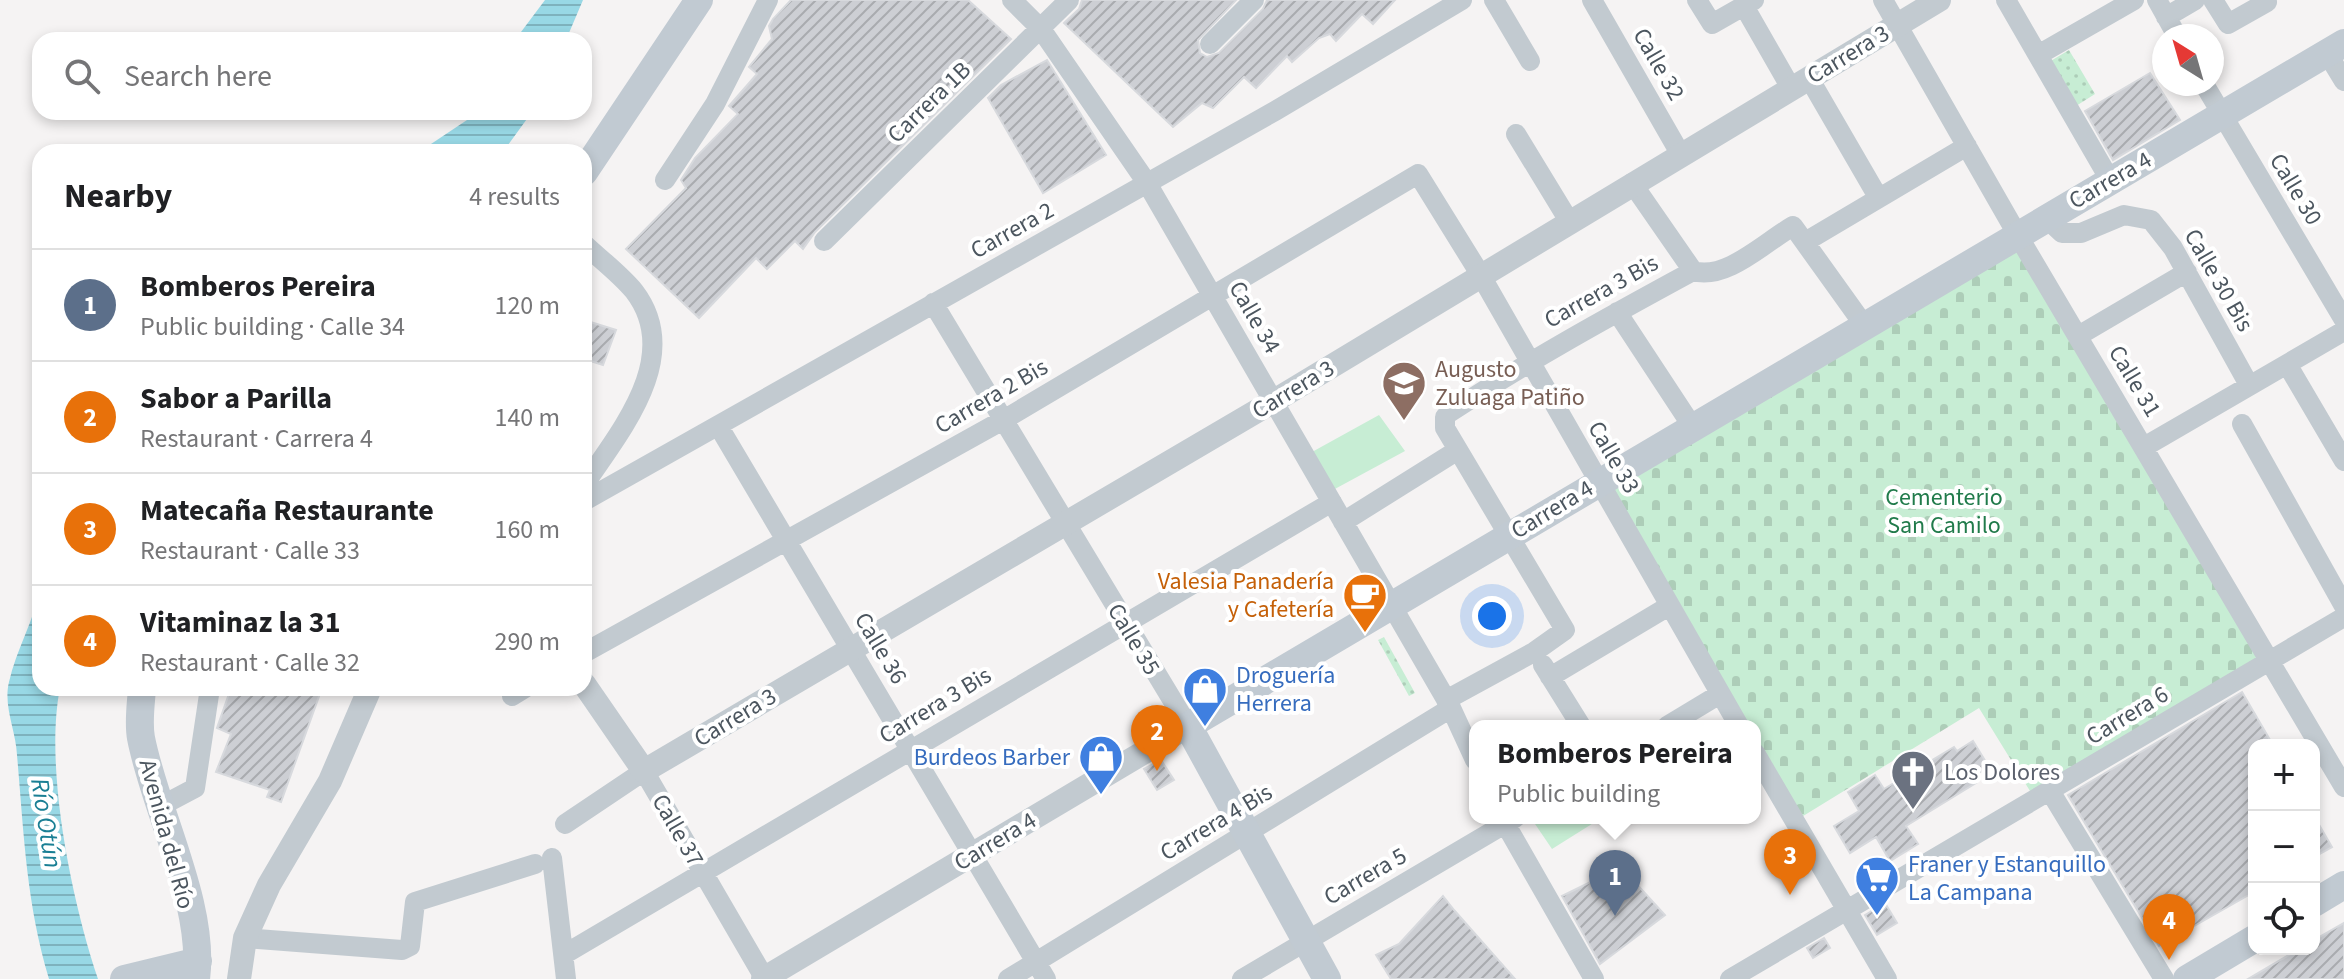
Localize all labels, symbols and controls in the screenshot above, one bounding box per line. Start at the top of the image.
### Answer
street label: Carrera 3 [1800,16,1896,93]
street label: Calle 32 [1624,21,1693,107]
north arrow [2152,24,2224,96]
search box [32,32,592,120]
street label: Carrera 1B [879,53,979,151]
icon: search [60,54,104,98]
text: Search here [124,55,272,98]
street label: Carrera 4 [2062,143,2158,218]
street label: Calle 30 [2260,147,2331,232]
text: Nearby [64,172,172,221]
text: 4 results [469,178,560,215]
street label: Carrera 2 [964,193,1060,268]
street label: Calle 30 Bis [2175,222,2262,338]
street label: Carrera 3 Bis [1538,246,1665,337]
text: Bomberos Pereira [140,265,376,308]
street label: Calle 34 [1220,274,1289,360]
text: 1 [83,287,97,324]
text: 120 m [494,287,560,324]
text: Public building · Calle 34 [140,308,405,345]
street label: Calle 31 [2099,339,2170,424]
street label: Carrera 2 Bis [928,350,1054,443]
street label: Carrera 3 [1245,351,1341,428]
place label: Augusto Zuluaga Patiño [1435,352,1585,415]
school or university icon: Augusto Zuluaga Patiño [1380,359,1428,422]
text: Sabor a Parilla [140,377,332,420]
text: 2 [83,399,97,436]
text: 140 m [494,399,560,436]
street label: Calle 33 [1579,414,1648,500]
text: Restaurant · Carrera 4 [140,420,373,457]
street label: Carrera 4 [1504,471,1600,548]
park label: Cementerio San Camilo [1885,480,2003,543]
text: Matecaña Restaurante [140,489,434,532]
text: 3 [83,511,97,548]
text: 160 m [494,511,560,548]
text: Restaurant · Calle 33 [140,532,360,569]
place label: Valesia Panadería y Cafetería [1158,564,1334,627]
cafe icon: Valesia Panadería y Cafetería [1341,571,1389,634]
your location [1472,596,1512,636]
street label: Calle 35 [1098,597,1169,682]
text: Vitaminaz la 31 [140,601,340,644]
street label: Calle 36 [845,606,916,691]
text: 4 [83,623,97,660]
text: 290 m [494,623,560,660]
text: Restaurant · Calle 32 [140,644,360,681]
street label: Carrera 3 Bis [872,658,998,753]
place label: Droguería Herrera [1236,658,1335,721]
shop icon: Droguería Herrera [1181,665,1229,728]
street label: Carrera 6 [2079,677,2175,754]
street label: Carrera 3 [687,679,783,756]
pin: 2 [1131,705,1183,771]
popup [1469,720,1761,824]
text: Bomberos Pereira [1497,732,1733,775]
shop icon: Burdeos Barber [1077,733,1125,796]
map controls [2248,739,2320,955]
button: + [2248,739,2320,811]
place label: Burdeos Barber [914,740,1071,775]
church icon: Los Dolores [1889,748,1937,811]
street label: Avenida del Río [130,755,203,913]
place label: Los Dolores [1944,755,2060,790]
water label: Río Otún [21,775,72,871]
street label: Carrera 4 Bis [1153,775,1279,870]
text: Public building [1497,775,1660,812]
street label: Calle 37 [643,787,712,873]
street label: Carrera 4 [947,803,1043,880]
button: − [2248,811,2320,883]
pin: 3 [1764,829,1816,895]
street label: Carrera 5 [1317,839,1413,914]
place label: Franer y Estanquillo La Campana [1908,847,2106,910]
pin: 1 [1589,850,1641,916]
supermarket icon: Franer y Estanquillo La Campana [1853,854,1901,917]
button: locate [2248,883,2320,955]
pin: 4 [2143,894,2195,960]

